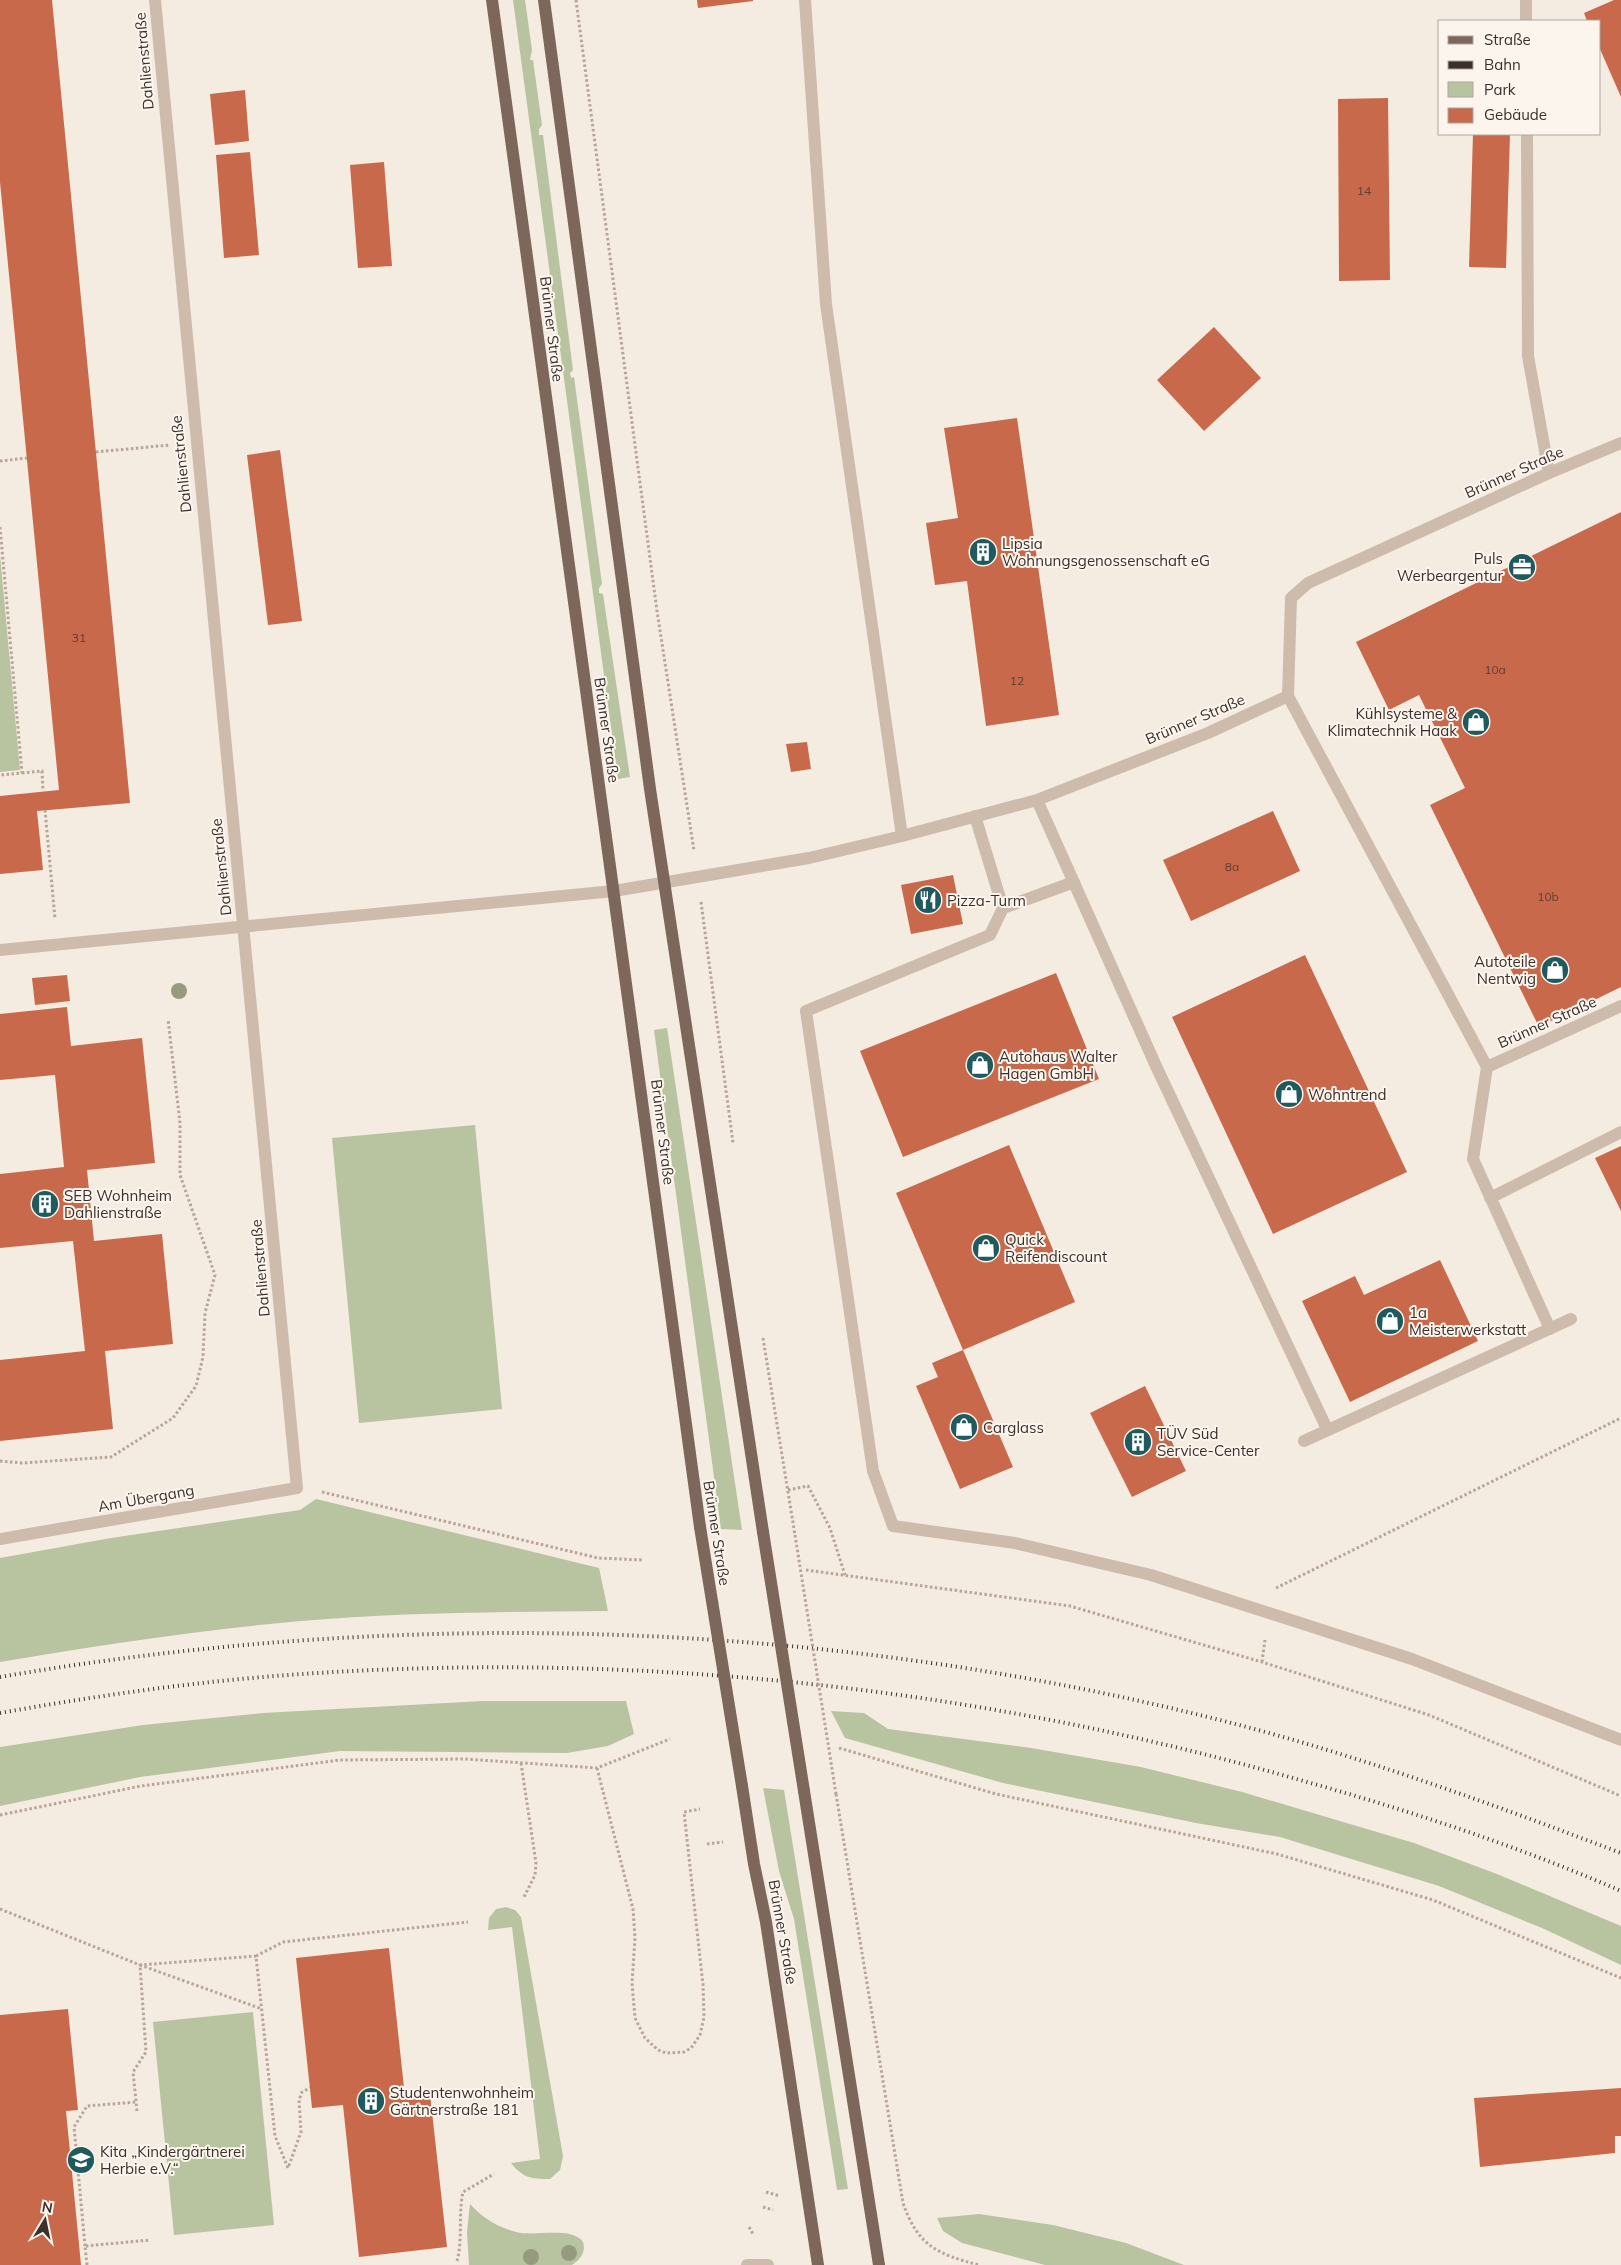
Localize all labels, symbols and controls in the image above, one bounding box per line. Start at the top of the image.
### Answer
street label: Dahlienstraße [130,11,158,111]
legend [1438,20,1601,135]
text: Straße [1484,30,1531,49]
text: Bahn [1484,55,1521,74]
text: Park [1484,80,1516,99]
text: Gebäude [1484,105,1547,124]
house number: 14 [1357,183,1371,198]
street label: Brünner Straße [536,275,568,383]
street label: Dahlienstraße [166,414,196,514]
street label: Brünner Straße [1462,442,1566,502]
place label: Lipsia Wohnungsgenossenschaft eG [1002,534,1210,570]
building icon: Lipsia Wohnungsgenossenschaft eG [968,537,998,567]
place label: Puls Werbeargentur [1397,549,1504,585]
office icon: Puls Werbeargentur [1507,552,1537,582]
house number: 31 [72,630,86,645]
house number: 10a [1484,662,1506,677]
house number: 12 [1010,673,1024,688]
street label: Brünner Straße [590,676,624,784]
street label: Brünner Straße [1142,690,1248,748]
place label: Kühlsysteme & Klimatechnik Haak [1327,704,1458,740]
shop icon: Kühlsysteme & Klimatechnik Haak [1461,707,1491,737]
street label: Dahlienstraße [206,817,236,917]
house number: 8a [1225,859,1239,874]
restaurant icon: Pizza-Turm [913,885,943,915]
house number: 10b [1537,889,1559,904]
place label: Pizza-Turm [947,891,1026,910]
place label: Autoteile Nentwig [1474,952,1536,988]
shop icon: Autoteile Nentwig [1540,955,1570,985]
street label: Brünner Straße [1495,992,1599,1052]
place label: Autohaus Walter Hagen GmbH [999,1047,1118,1083]
shop icon: Autohaus Walter Hagen GmbH [965,1050,995,1080]
street label: Brünner Straße [647,1078,679,1186]
shop icon: Wohntrend [1274,1079,1304,1109]
place label: Wohntrend [1308,1085,1387,1104]
place label: SEB Wohnheim Dahlienstraße [64,1186,172,1222]
building icon: SEB Wohnheim Dahlienstraße [30,1189,60,1219]
street label: Dahlienstraße [246,1218,274,1318]
place label: Quick Reifendiscount [1005,1230,1107,1266]
shop icon: Quick Reifendiscount [971,1233,1001,1263]
place label: 1a Meisterwerkstatt [1409,1303,1526,1339]
shop icon: 1a Meisterwerkstatt [1375,1306,1405,1336]
shop icon: Carglass [949,1412,979,1442]
place label: Carglass [983,1418,1044,1437]
place label: TÜV Süd Service-Center [1157,1424,1260,1460]
building icon: TÜV Süd Service-Center [1123,1427,1153,1457]
street label: Brünner Straße [699,1479,735,1587]
street label: Am Übergang [96,1480,196,1516]
street label: Brünner Straße [764,1878,802,1986]
place label: Studentenwohnheim Gärtnerstraße 181 [390,2083,534,2119]
building icon: Studentenwohnheim Gärtnerstraße 181 [356,2086,386,2116]
place label: Kita „Kindergärtnerei Herbie e.V.“ [100,2142,245,2178]
school or university icon: Kita „Kindergärtnerei Herbie e.V.“ [66,2145,96,2175]
north arrow [20,2195,70,2245]
text: N [40,2197,54,2217]

